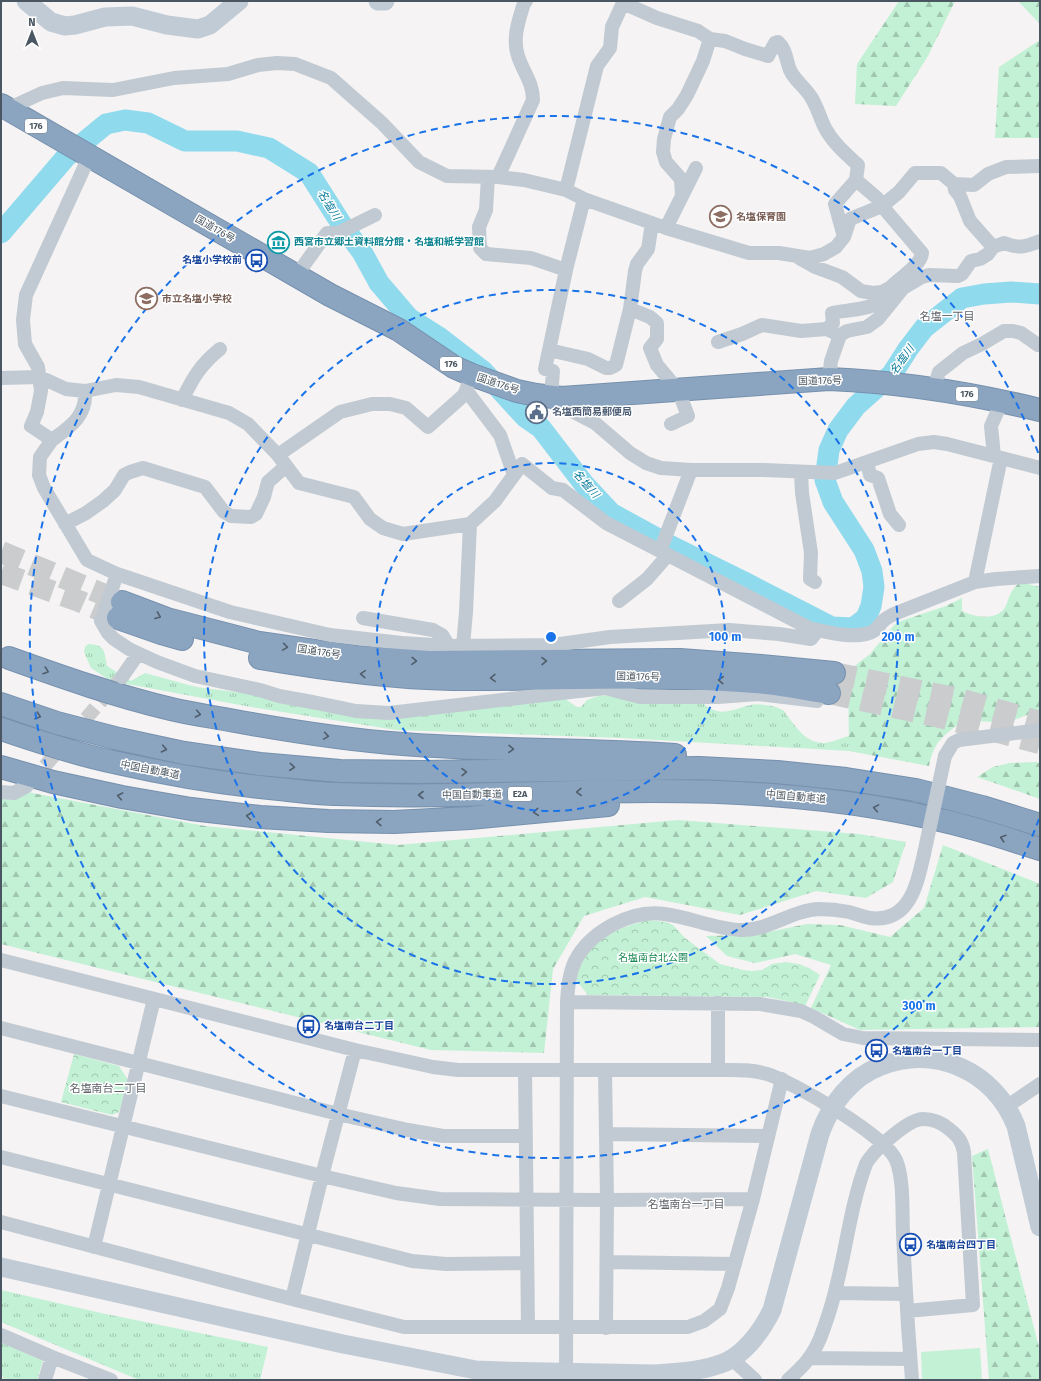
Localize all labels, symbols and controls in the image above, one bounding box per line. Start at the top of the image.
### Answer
north arrow [12,12,52,52]
text: N [28,16,36,29]
road number: 176 [25,119,47,133]
water label: 名塩川 [315,188,344,223]
school or university icon: 名塩保育園 [708,204,734,230]
place label: 名塩保育園 [736,211,786,223]
street label: 国道176号 [193,213,237,245]
museum icon: 西宮市立郷土資料館分館・名塩和紙学習館 [266,229,292,255]
place label: 西宮市立郷土資料館分館・名塩和紙学習館 [294,236,484,248]
bus stop icon: 名塩小学校前 [244,247,270,273]
place label: 名塩小学校前 [182,254,242,266]
school or university icon: 市立名塩小学校 [133,286,159,312]
place label: 市立名塩小学校 [162,293,232,305]
district label: 名塩一丁目 [920,310,975,323]
water label: 名塩川 [887,342,918,377]
road number: 176 [440,357,462,371]
street label: 国道176号 [475,372,521,396]
street label: 国道176号 [798,375,842,387]
road number: 176 [956,387,978,401]
public building icon: 名塩西簡易郵便局 [524,399,550,425]
place label: 名塩西簡易郵便局 [552,406,632,418]
water label: 名塩川 [570,467,602,501]
one-way arrow [155,612,162,620]
centre of rings [544,630,558,644]
text: 100 m [709,630,741,644]
text: 200 m [881,630,915,644]
one-way arrow [282,642,288,651]
street label: 国道176号 [296,643,342,661]
one-way arrow [411,656,417,665]
one-way arrow [541,656,547,665]
one-way arrow [42,666,49,675]
one-way arrow [360,669,366,678]
street label: 国道176号 [616,671,660,683]
one-way arrow [490,674,496,683]
one-way arrow [718,676,724,685]
one-way arrow [195,709,201,718]
one-way arrow [34,712,41,720]
one-way arrow [323,731,329,740]
one-way arrow [161,744,167,752]
one-way arrow [508,745,514,753]
street label: 中国自動車道 [119,758,181,782]
one-way arrow [289,762,296,771]
one-way arrow [461,768,467,776]
road number: E2A [508,787,532,801]
street label: 中国自動車道 [442,788,502,802]
one-way arrow [576,788,582,797]
street label: 中国自動車道 [766,788,826,806]
one-way arrow [418,791,424,800]
one-way arrow [117,793,124,801]
one-way arrow [873,804,880,812]
one-way arrow [533,807,539,816]
one-way arrow [246,812,252,821]
one-way arrow [376,817,382,826]
one-way arrow [999,834,1006,843]
park label: 名塩南台北公園 [618,952,688,964]
text: 300 m [901,999,936,1013]
bus stop icon: 名塩南台二丁目 [296,1013,322,1039]
place label: 名塩南台二丁目 [324,1020,394,1032]
bus stop icon: 名塩南台一丁目 [864,1038,890,1064]
place label: 名塩南台一丁目 [892,1045,962,1057]
district label: 名塩南台二丁目 [70,1082,147,1095]
district label: 名塩南台一丁目 [648,1198,725,1211]
bus stop icon: 名塩南台四丁目 [897,1232,923,1258]
place label: 名塩南台四丁目 [926,1239,996,1251]

